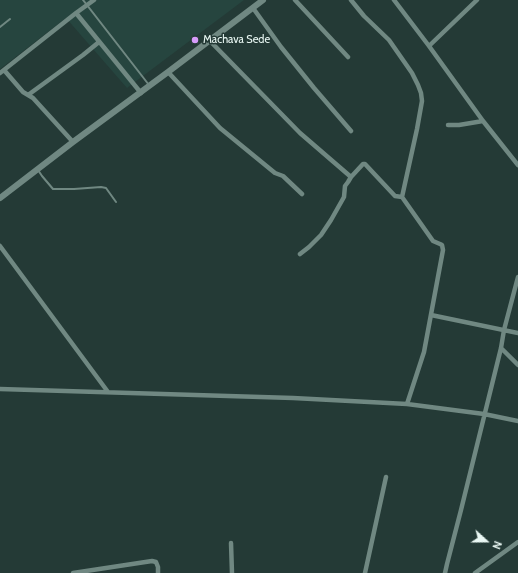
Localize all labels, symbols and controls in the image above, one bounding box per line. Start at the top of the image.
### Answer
place label: Machava Sede [203,33,270,47]
marker: Machava Sede [190,35,200,45]
north arrow [466,521,506,561]
text: N [489,539,505,551]

